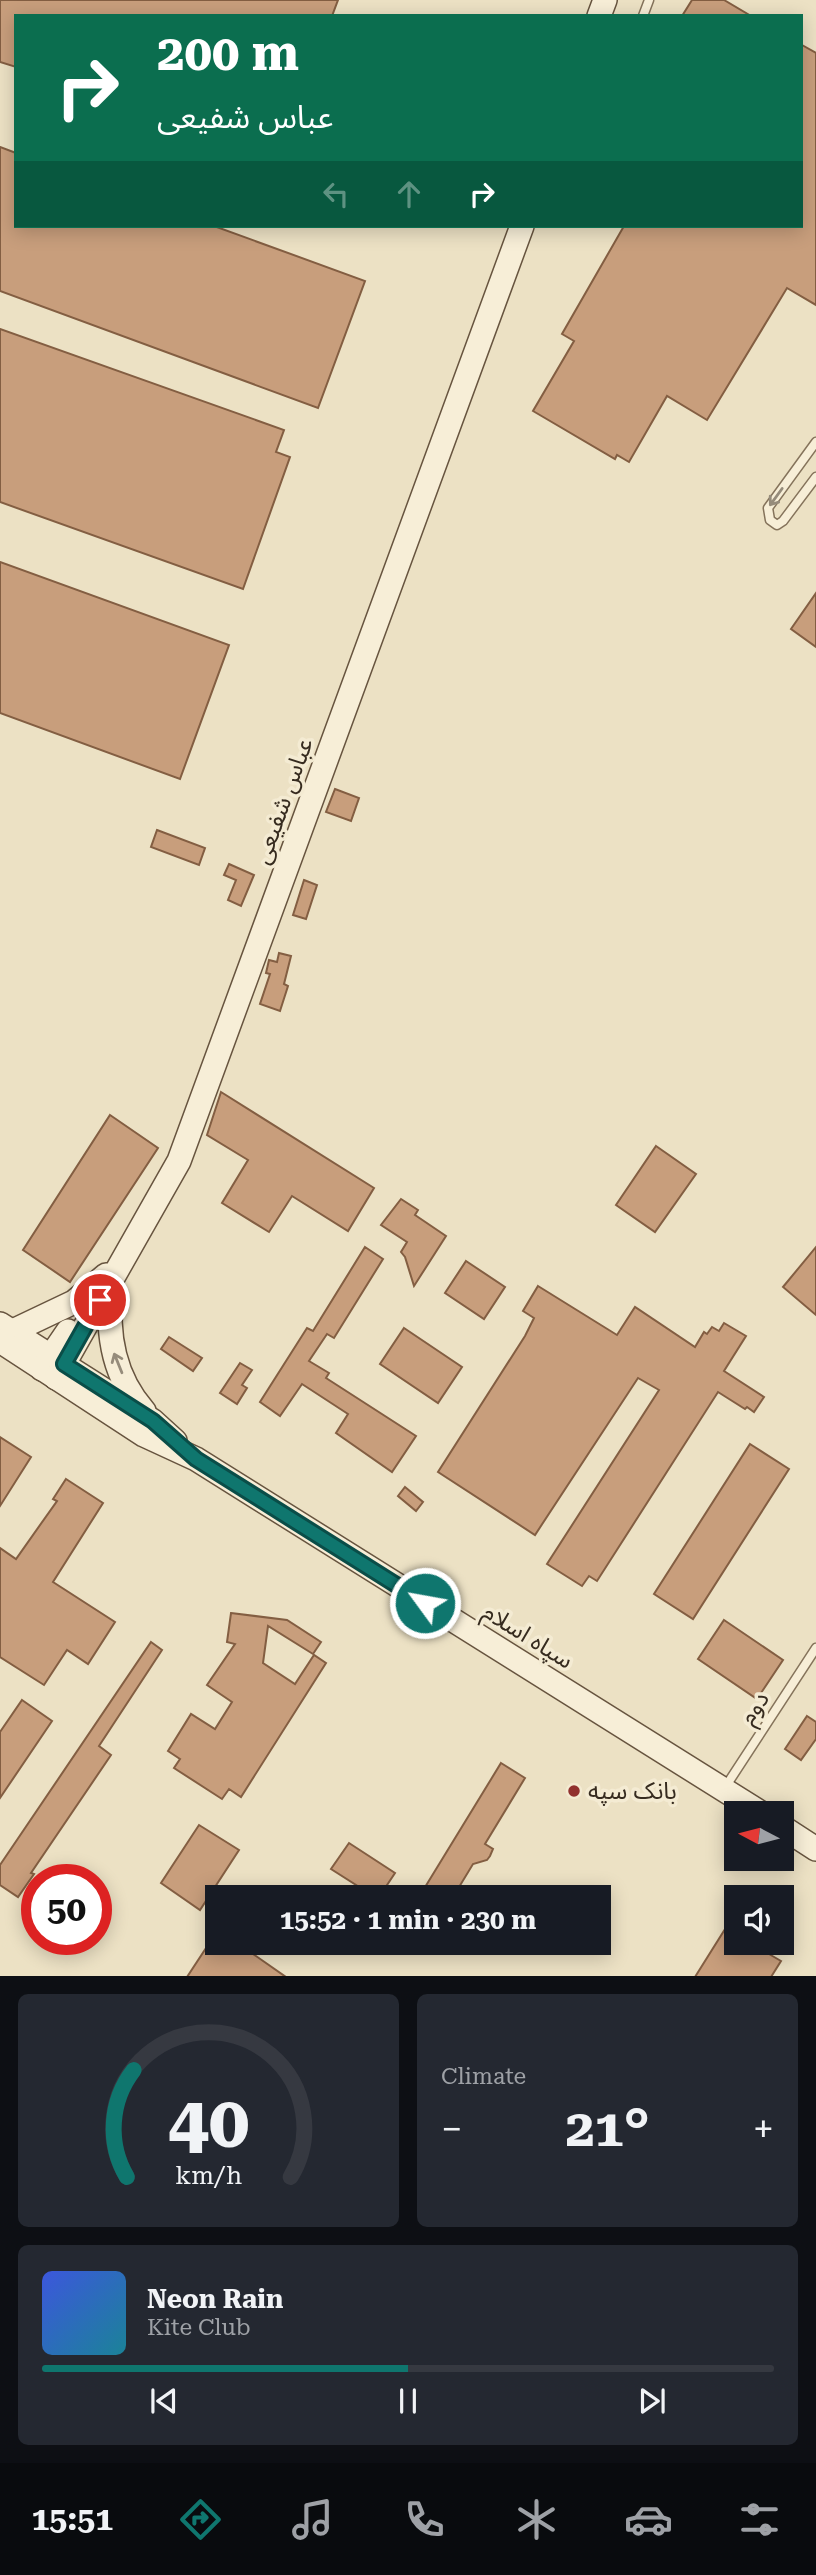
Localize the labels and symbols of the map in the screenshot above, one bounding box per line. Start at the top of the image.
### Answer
one-way arrow [768,487,783,506]
street label: عباس شفیعی [247,734,319,868]
pin [70,1270,130,1330]
one-way arrow [110,1353,123,1375]
position arrow [388,1566,462,1640]
street label: سپاه اسلام [476,1597,578,1678]
street label: دوم [733,1686,778,1732]
place label: بانک سپه [588,1777,677,1806]
marker: بانک سپه [566,1783,582,1799]
north arrow [724,1801,794,1871]
speed limit sign: 50 [21,1864,112,1955]

